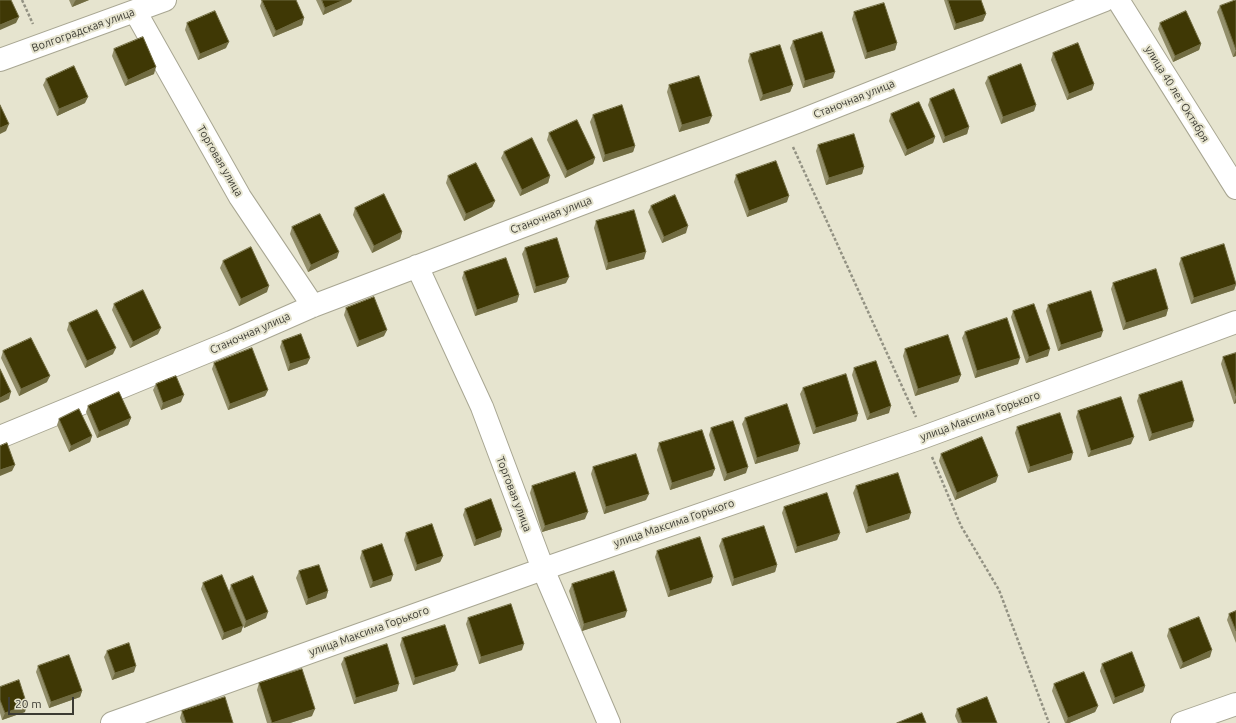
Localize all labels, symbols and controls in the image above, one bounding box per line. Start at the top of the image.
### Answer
street label: Волгоградская улица [30,5,136,55]
street label: улица 40 лет Октября [1142,43,1212,145]
street label: Станочная улица [812,77,896,121]
street label: Торговая улица [194,123,246,199]
street label: Станочная улица [508,193,594,237]
street label: Станочная улица [208,309,292,357]
street label: улица Максима Горького [918,388,1042,444]
street label: Торговая улица [494,454,534,534]
street label: улица Максима Горького [612,496,736,550]
street label: улица Максима Горького [307,603,431,659]
scale bar [10,689,76,715]
text: 20 m [15,697,42,710]

